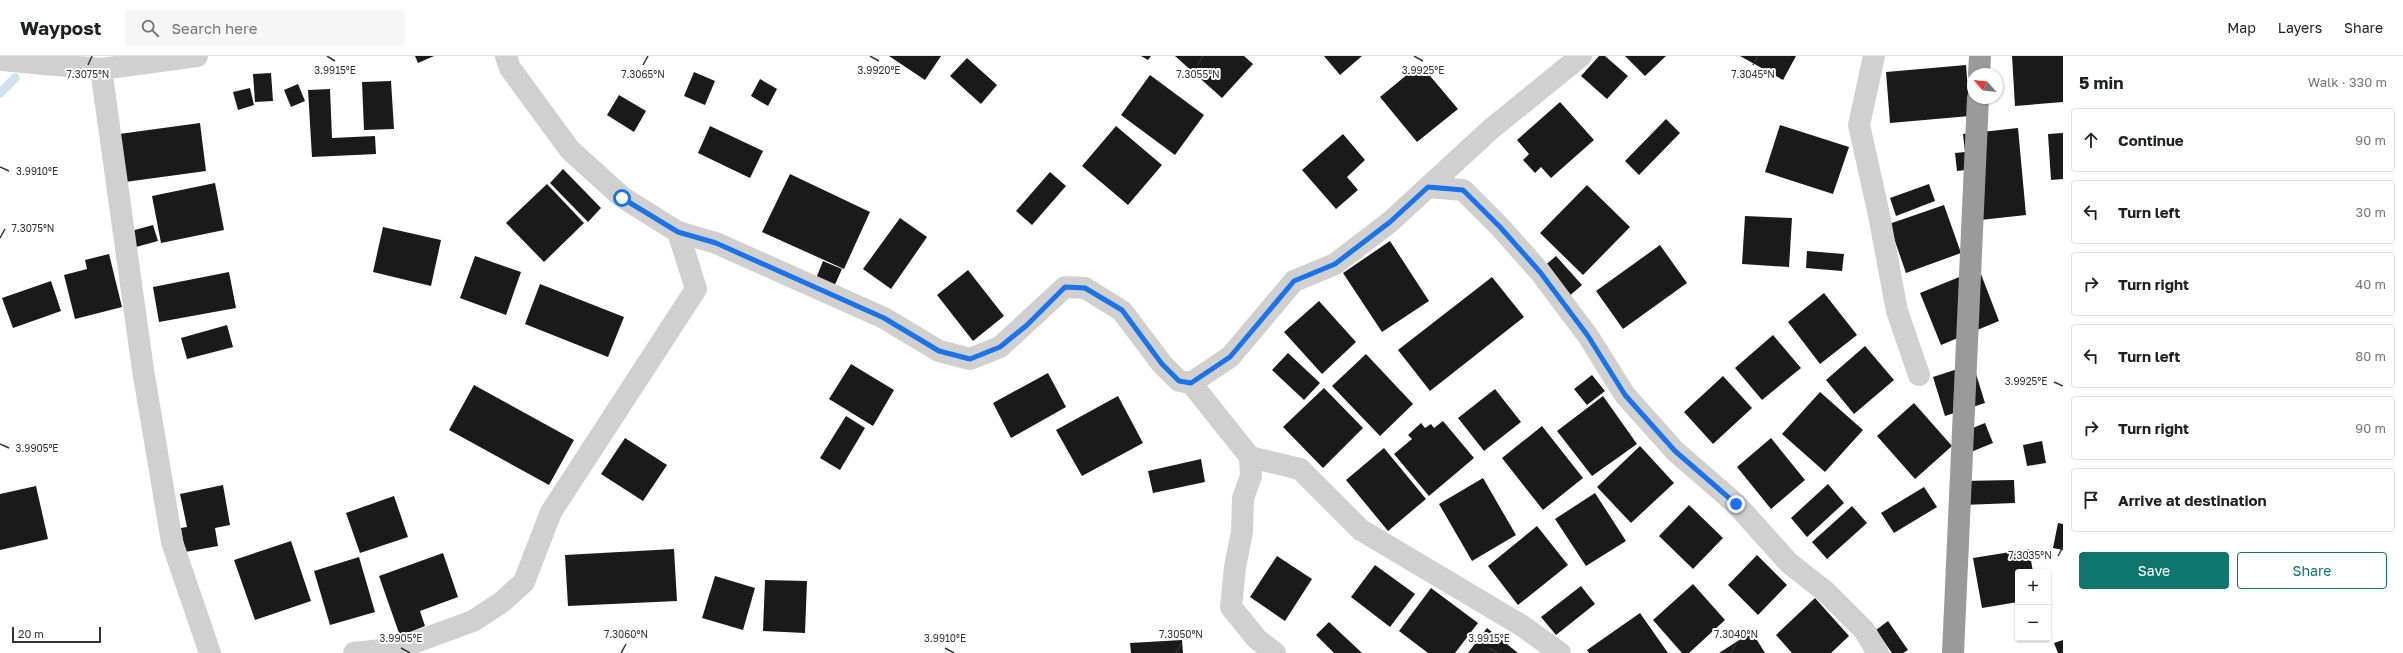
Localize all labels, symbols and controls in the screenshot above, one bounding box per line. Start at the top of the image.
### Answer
search box [125,10,405,46]
text: Waypost [20,16,101,39]
icon: search [139,17,161,39]
text: Search here [171,19,257,37]
text: Map [2227,19,2256,36]
text: Layers [2278,19,2322,36]
text: Share [2344,19,2383,36]
text: 3.9915°E [314,64,356,76]
text: 3.9920°E [858,64,900,76]
text: 3.9925°E [1402,64,1444,76]
text: 7.3075°N [67,68,109,80]
text: 7.3065°N [621,68,665,80]
text: 7.3055°N [1176,68,1220,80]
text: 7.3045°N [1731,68,1775,80]
north arrow [1967,68,2003,104]
text: 5 min [2079,72,2123,93]
text: Walk · 330 m [2308,74,2387,90]
icon: ahead [2080,129,2102,151]
text: Continue [2118,131,2184,149]
text: 90 m [2355,132,2386,148]
text: 3.9910°E [16,165,58,177]
route start [613,189,631,207]
icon: left [2080,201,2102,223]
text: Turn left [2118,203,2180,221]
text: 30 m [2356,204,2386,220]
text: 7.3075°N [12,222,54,234]
icon: right [2080,273,2102,295]
text: Turn right [2118,275,2189,293]
text: 40 m [2355,276,2386,292]
icon: left [2080,345,2102,367]
text: Turn left [2118,347,2180,365]
text: 80 m [2355,348,2386,364]
text: 3.9925°E [2005,375,2047,387]
icon: right [2080,417,2102,439]
text: Turn right [2118,419,2189,437]
text: 90 m [2355,420,2386,436]
text: 3.9905°E [16,442,58,454]
icon: arrive [2080,489,2102,511]
text: Arrive at destination [2118,491,2267,509]
route end [1727,495,1745,513]
text: 7.3035°N [2008,549,2052,561]
button: Save [2079,552,2229,589]
button: Share [2237,552,2387,589]
map controls [2015,569,2051,641]
button: + [2015,569,2051,605]
button: − [2015,605,2051,641]
scale bar [12,625,101,644]
text: 20 m [18,627,44,640]
text: 7.3060°N [604,628,648,640]
text: 7.3050°N [1159,628,1203,640]
text: 7.3040°N [1714,628,1758,640]
text: 3.9905°E [380,632,422,644]
text: 3.9910°E [924,632,966,644]
text: 3.9915°E [1468,632,1510,644]

